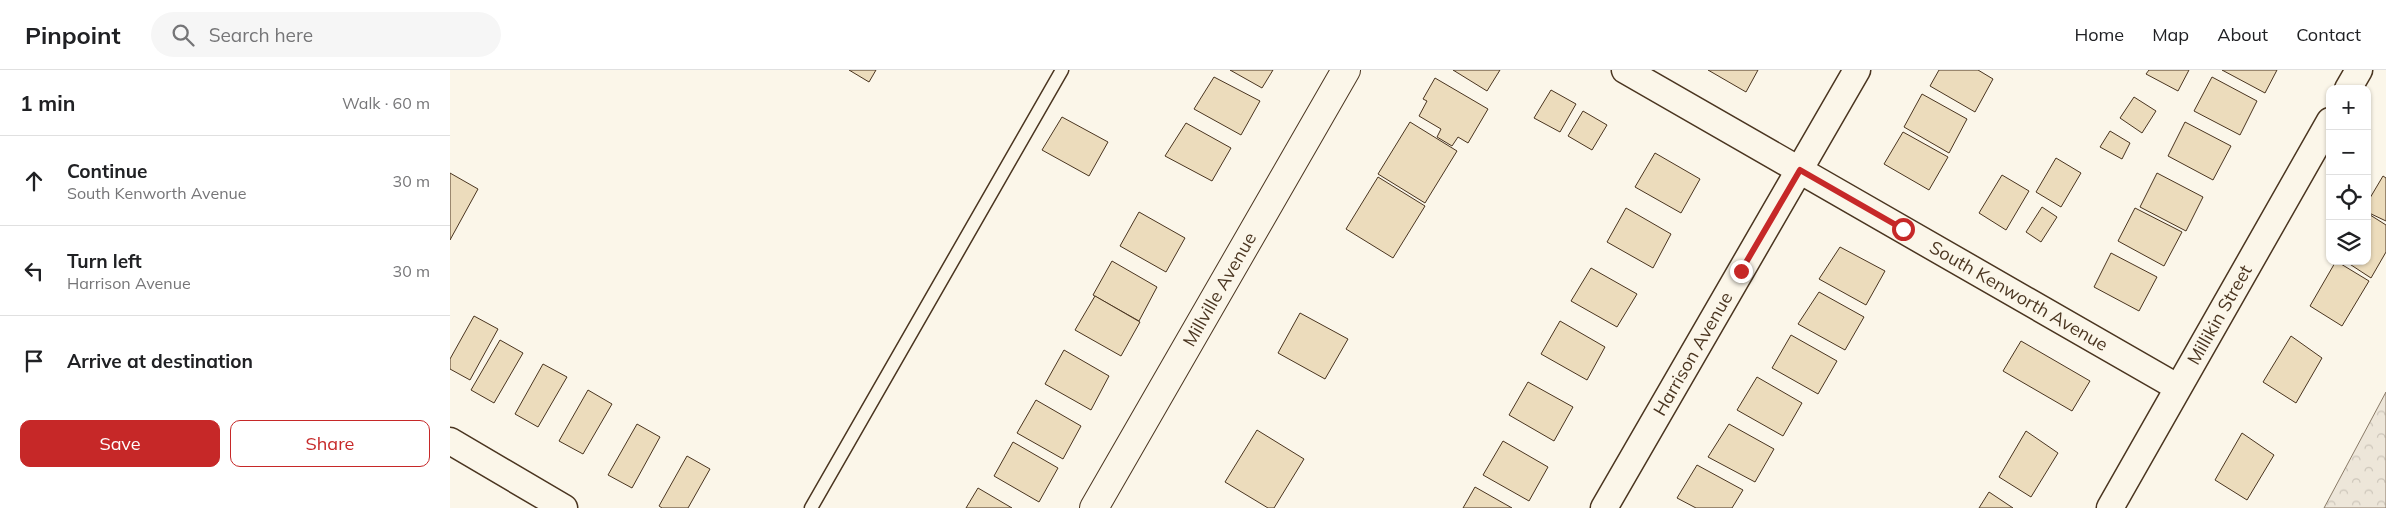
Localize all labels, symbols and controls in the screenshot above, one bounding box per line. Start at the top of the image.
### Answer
search box [151,12,501,57]
text: Pinpoint [25,20,121,50]
icon: search [169,21,197,49]
text: Search here [209,23,313,47]
text: Home [2074,23,2124,46]
text: Map [2152,23,2189,46]
text: About [2217,23,2268,46]
text: Contact [2296,23,2361,46]
map controls [2326,85,2371,265]
button: + [2326,85,2371,130]
text: 1 min [20,90,75,116]
text: Walk · 60 m [342,93,430,113]
button: − [2326,130,2371,175]
text: Continue [67,159,147,183]
icon: ahead [20,167,48,195]
text: 30 m [393,171,430,191]
button: locate [2326,175,2371,220]
text: South Kenworth Avenue [67,183,247,203]
route start [1892,218,1915,241]
button: layers [2326,220,2371,265]
street label: Millville Avenue [1177,228,1261,351]
street label: South Kenworth Avenue [1926,235,2112,356]
text: Turn left [67,249,142,273]
icon: left [20,257,48,285]
route end [1730,260,1753,283]
text: 30 m [393,261,430,281]
street label: Millikin Street [2182,261,2257,369]
text: Harrison Avenue [67,273,191,293]
street label: Harrison Avenue [1648,288,1737,420]
icon: arrive [20,347,48,375]
text: Arrive at destination [67,349,253,373]
button: Save [20,420,220,467]
button: Share [230,420,430,467]

